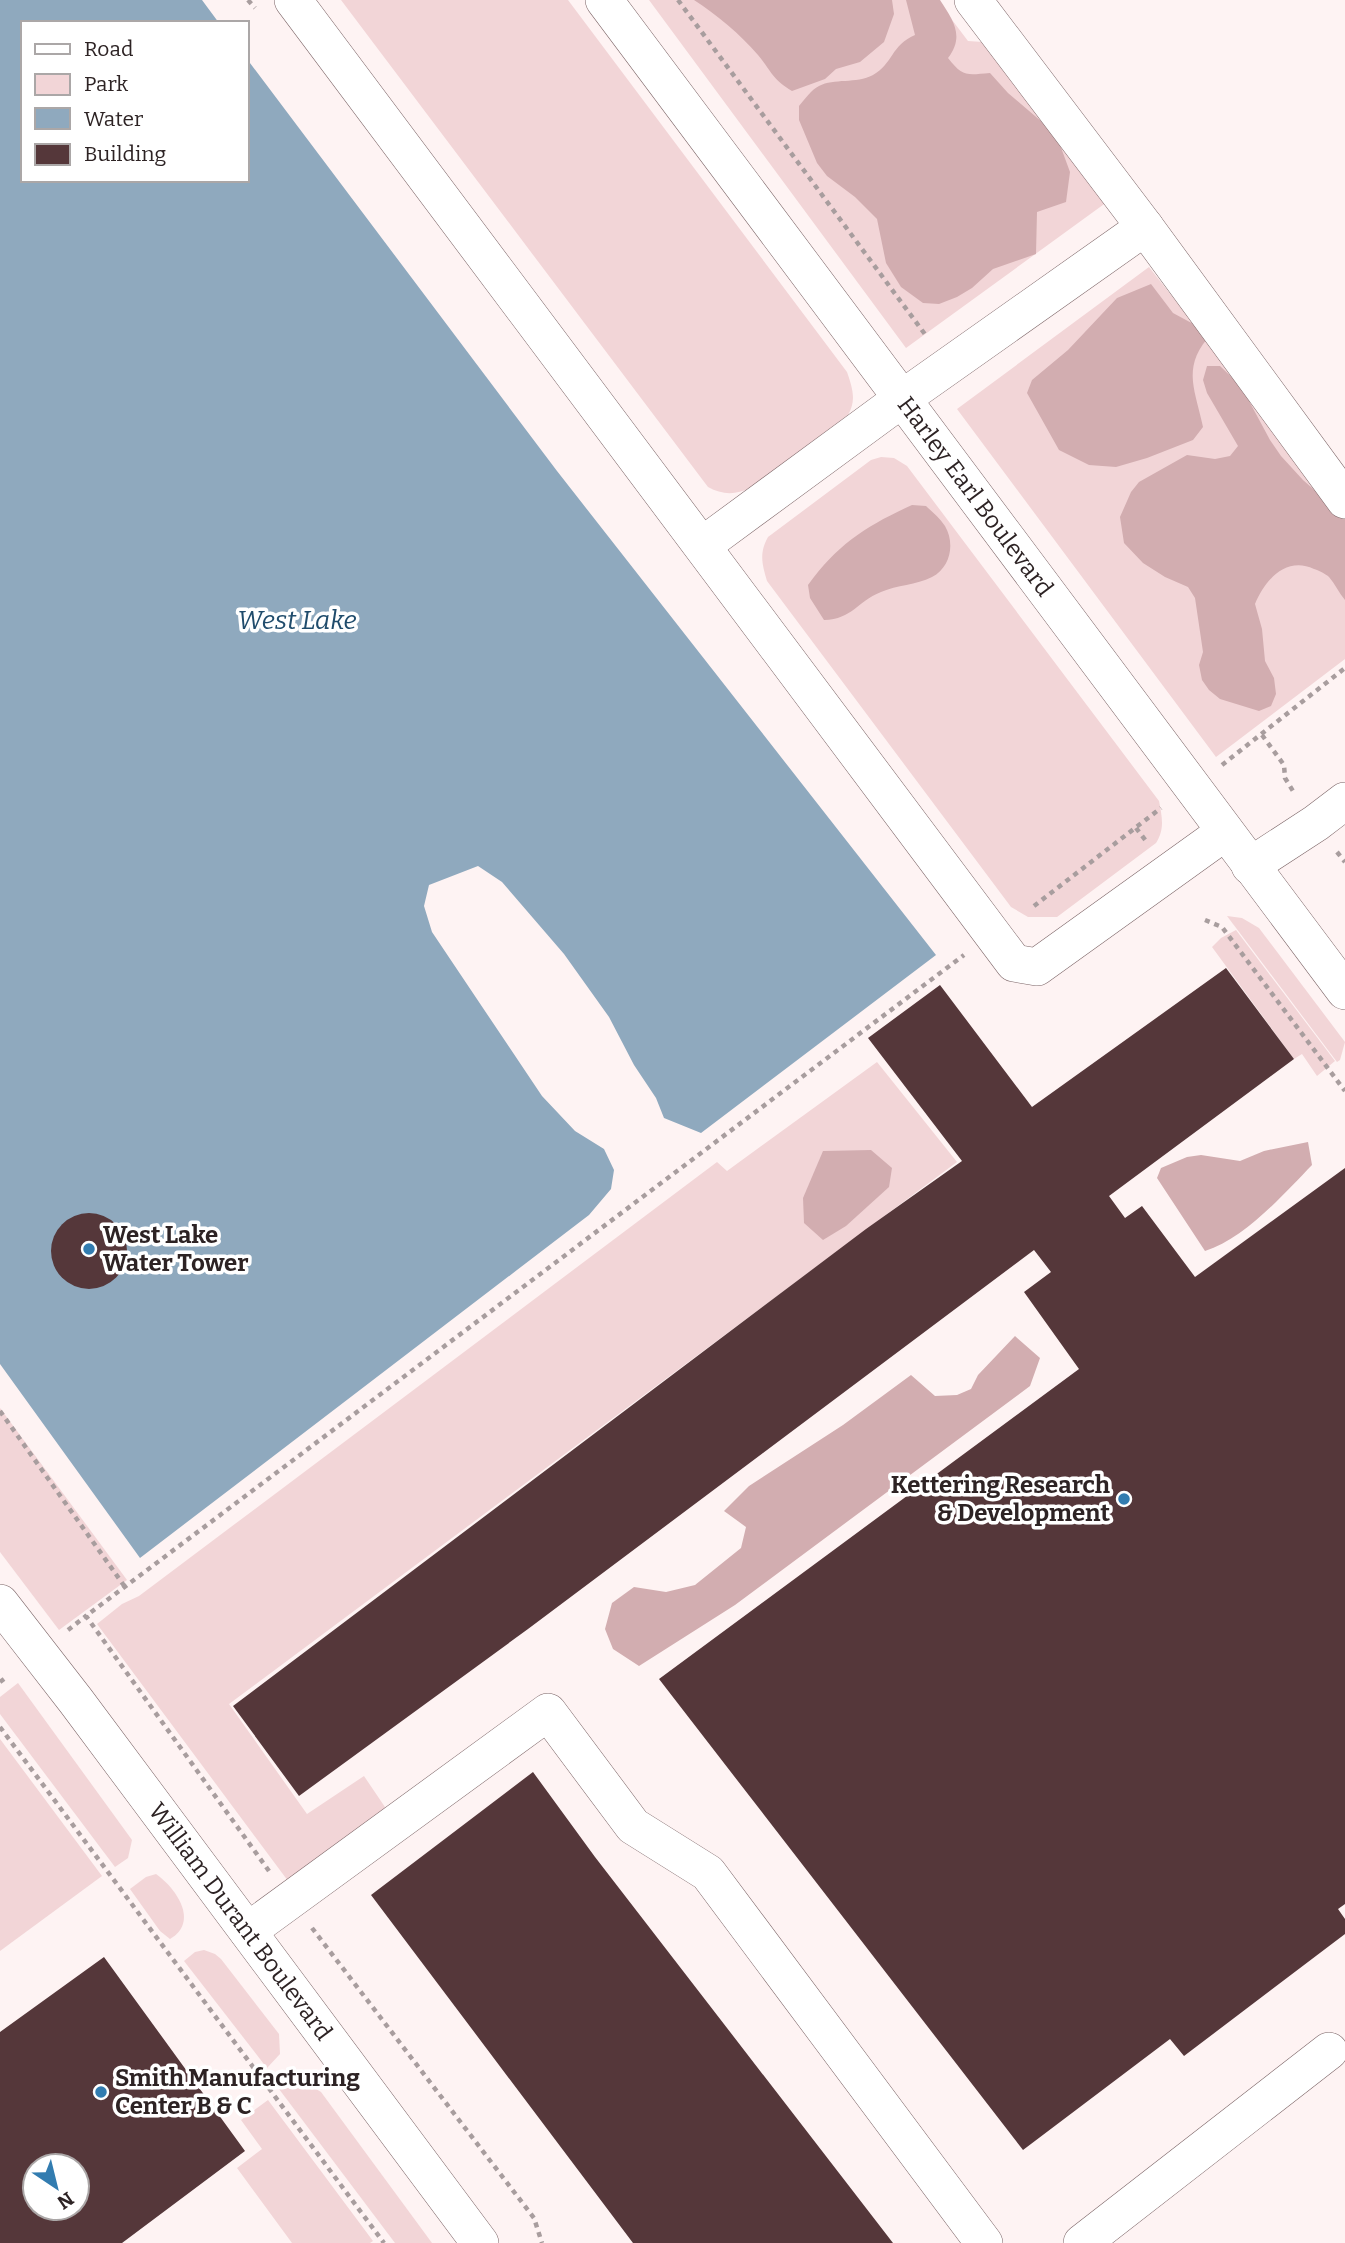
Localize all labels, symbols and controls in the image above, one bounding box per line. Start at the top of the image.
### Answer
legend [21,21,248,182]
text: Road [84,36,133,62]
text: Park [84,71,128,97]
text: Water [84,106,143,132]
text: Building [84,141,167,167]
street label: Harley Earl Boulevard [892,391,1059,602]
water label: West Lake [238,605,356,636]
place label: West Lake Water Tower [103,1221,249,1277]
marker: West Lake Water Tower [81,1241,97,1257]
place label: Kettering Research & Development [891,1471,1111,1527]
marker: Kettering Research & Development [1116,1491,1132,1507]
street label: William Durant Boulevard [143,1797,338,2046]
place label: Smith Manufacturing Center B & C [115,2064,360,2120]
marker: Smith Manufacturing Center B & C [93,2084,109,2100]
north arrow [21,2152,91,2222]
text: N [53,2187,78,2214]

